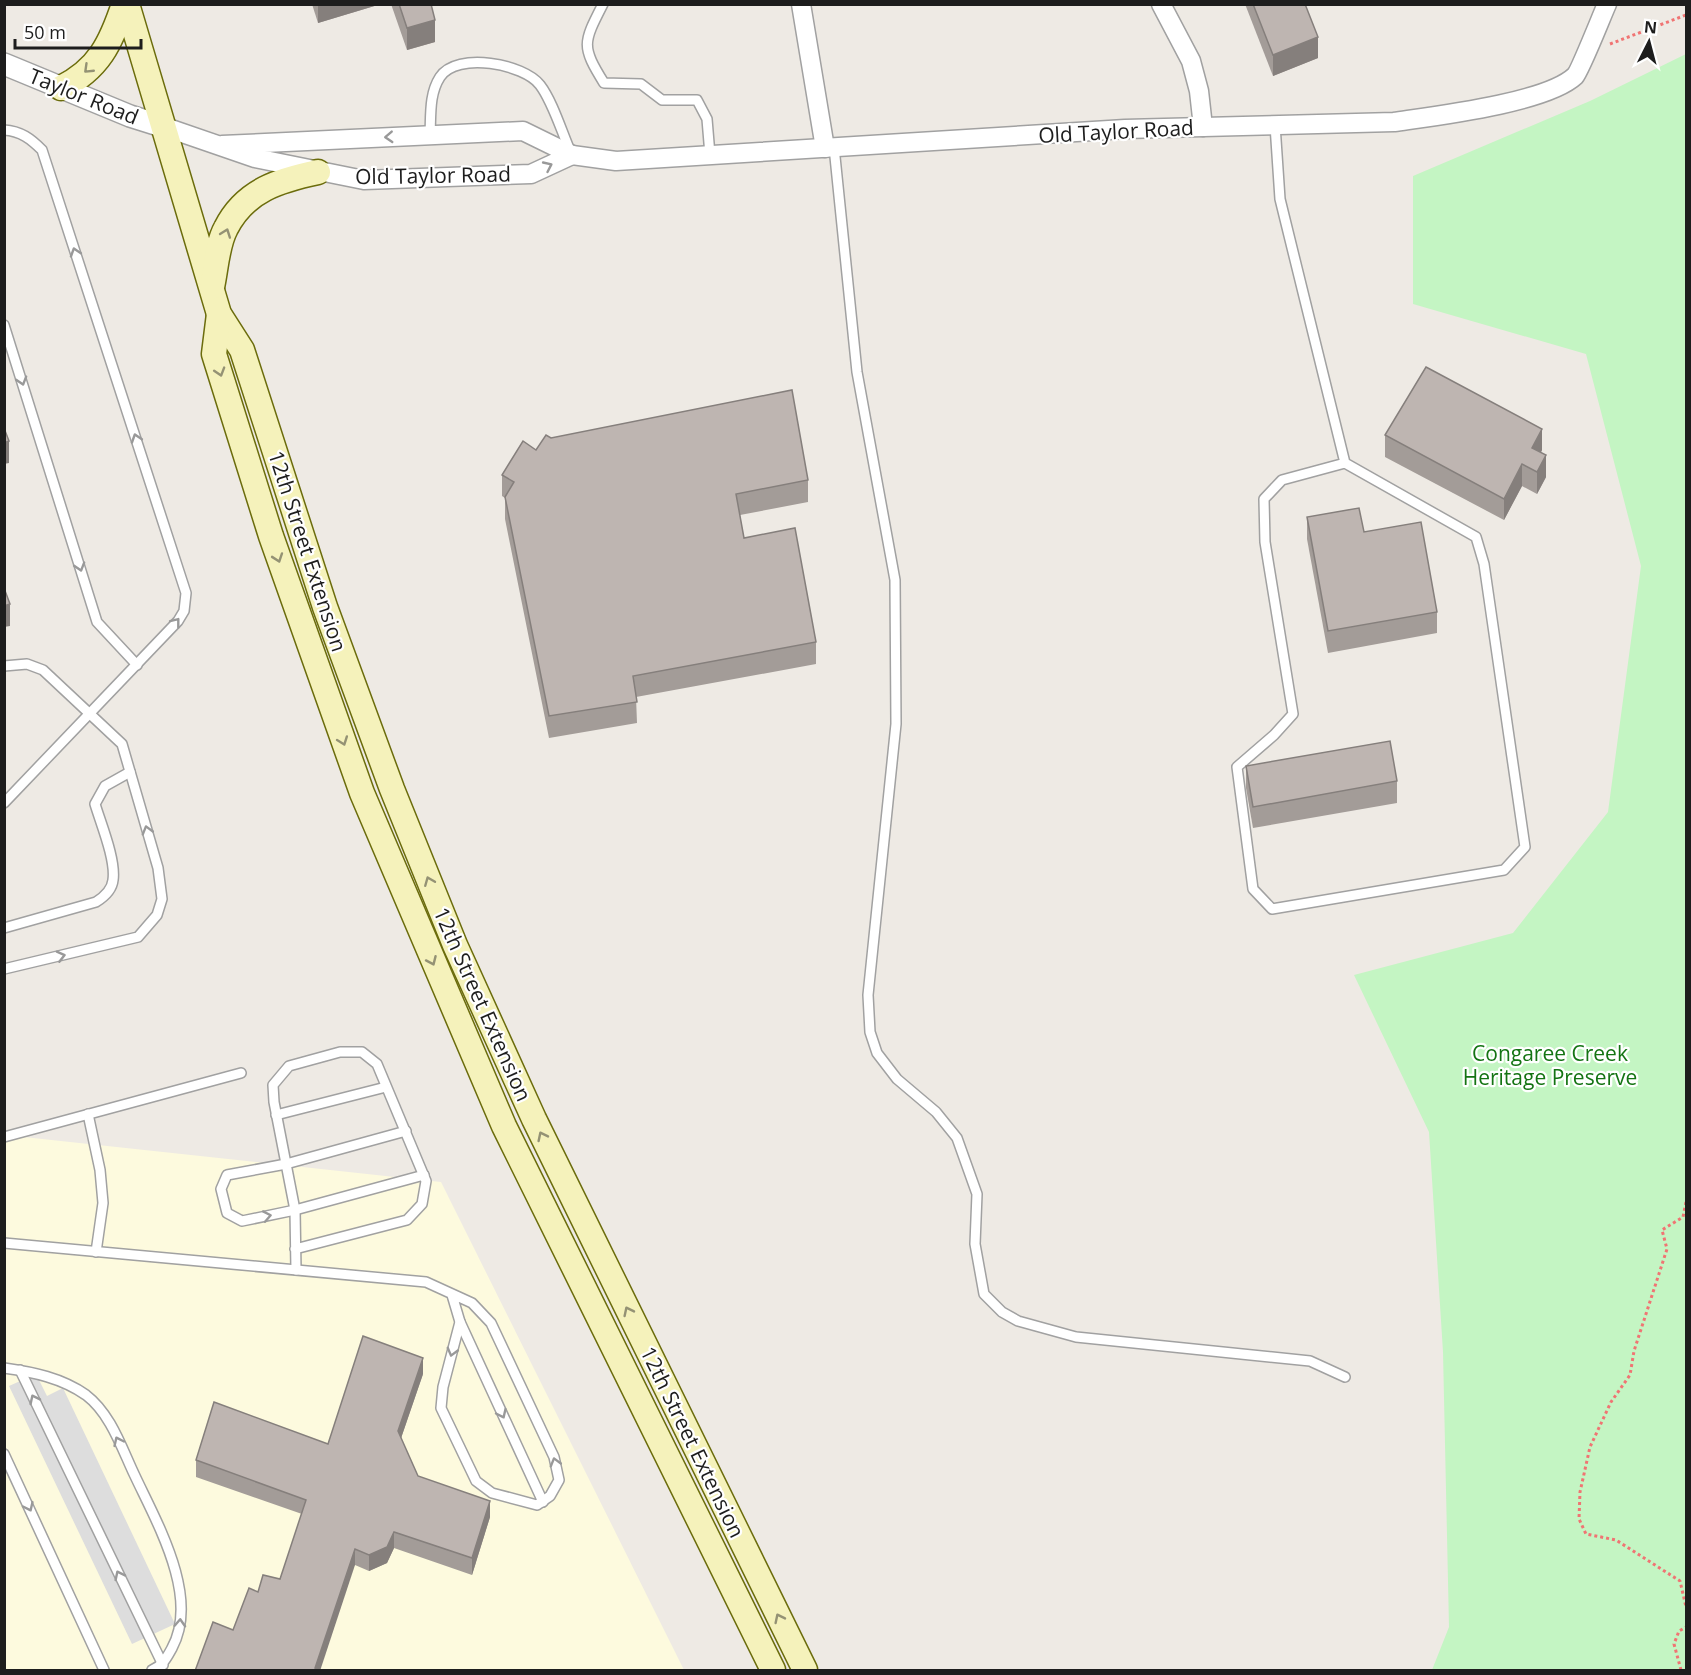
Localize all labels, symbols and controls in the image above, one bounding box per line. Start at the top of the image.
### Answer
scale bar [15,12,141,50]
north arrow [1619,12,1679,72]
text: N [1643,15,1658,39]
text: 50 m [24,20,66,44]
street label: Taylor Road [25,61,143,131]
one-way arrow [84,63,95,73]
street label: Old Taylor Road [1037,113,1195,149]
one-way arrow [385,130,394,143]
street label: Old Taylor Road [355,160,511,190]
one-way arrow [541,162,552,174]
one-way arrow [218,228,231,239]
one-way arrow [70,247,83,258]
one-way arrow [213,366,225,377]
one-way arrow [15,375,27,386]
one-way arrow [130,433,143,444]
street label: 12th Street Extension [262,447,354,655]
one-way arrow [271,552,283,563]
one-way arrow [73,561,85,572]
one-way arrow [169,618,180,629]
one-way arrow [336,736,349,746]
one-way arrow [142,825,154,836]
one-way arrow [424,876,436,887]
street label: 12th Street Extension [428,903,538,1105]
one-way arrow [56,950,66,963]
one-way arrow [425,955,437,966]
park label: Congaree Creek Heritage Preserve [1463,1039,1637,1091]
one-way arrow [538,1131,550,1142]
one-way arrow [262,1210,272,1223]
one-way arrow [624,1306,636,1317]
street label: 12th Street Extension [634,1342,752,1542]
one-way arrow [447,1346,459,1357]
one-way arrow [30,1395,41,1406]
one-way arrow [494,1407,506,1418]
one-way arrow [114,1437,126,1448]
one-way arrow [549,1457,562,1467]
one-way arrow [22,1500,34,1511]
one-way arrow [115,1570,127,1581]
one-way arrow [775,1614,786,1624]
one-way arrow [173,1619,186,1628]

